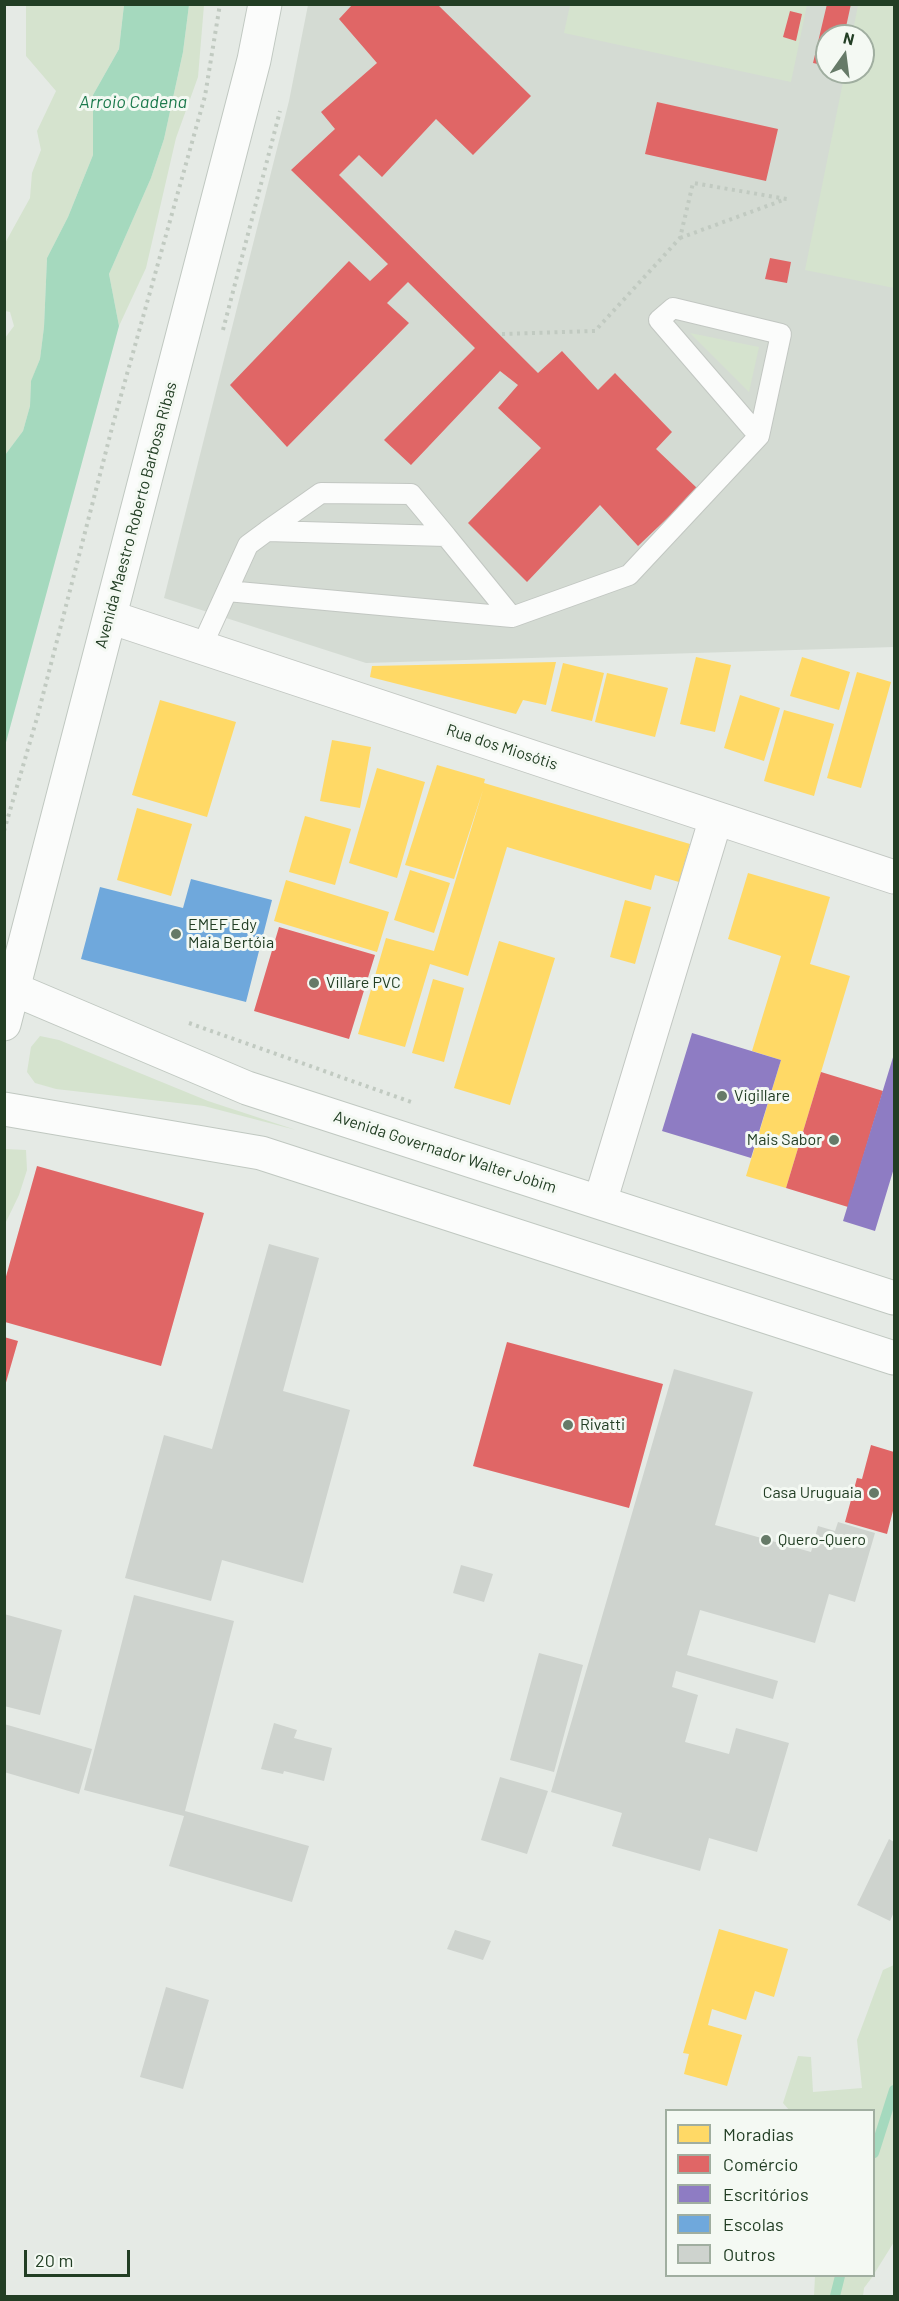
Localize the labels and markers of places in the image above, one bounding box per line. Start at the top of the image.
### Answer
place label: EMEF Edy Maia Bertóia [188,915,274,953]
marker: EMEF Edy Maia Bertóia [169,927,183,941]
place label: Villare PVC [326,973,401,993]
marker: Villare PVC [307,976,321,990]
place label: Vigillare [734,1086,790,1106]
marker: Vigillare [715,1089,729,1103]
place label: Mais Sabor [747,1130,822,1150]
marker: Mais Sabor [827,1133,841,1147]
place label: Rivatti [580,1415,625,1435]
marker: Rivatti [561,1418,575,1432]
place label: Casa Uruguaia [763,1483,862,1503]
marker: Casa Uruguaia [867,1486,881,1500]
place label: Quero-Quero [778,1530,866,1550]
marker: Quero-Quero [759,1533,773,1547]

